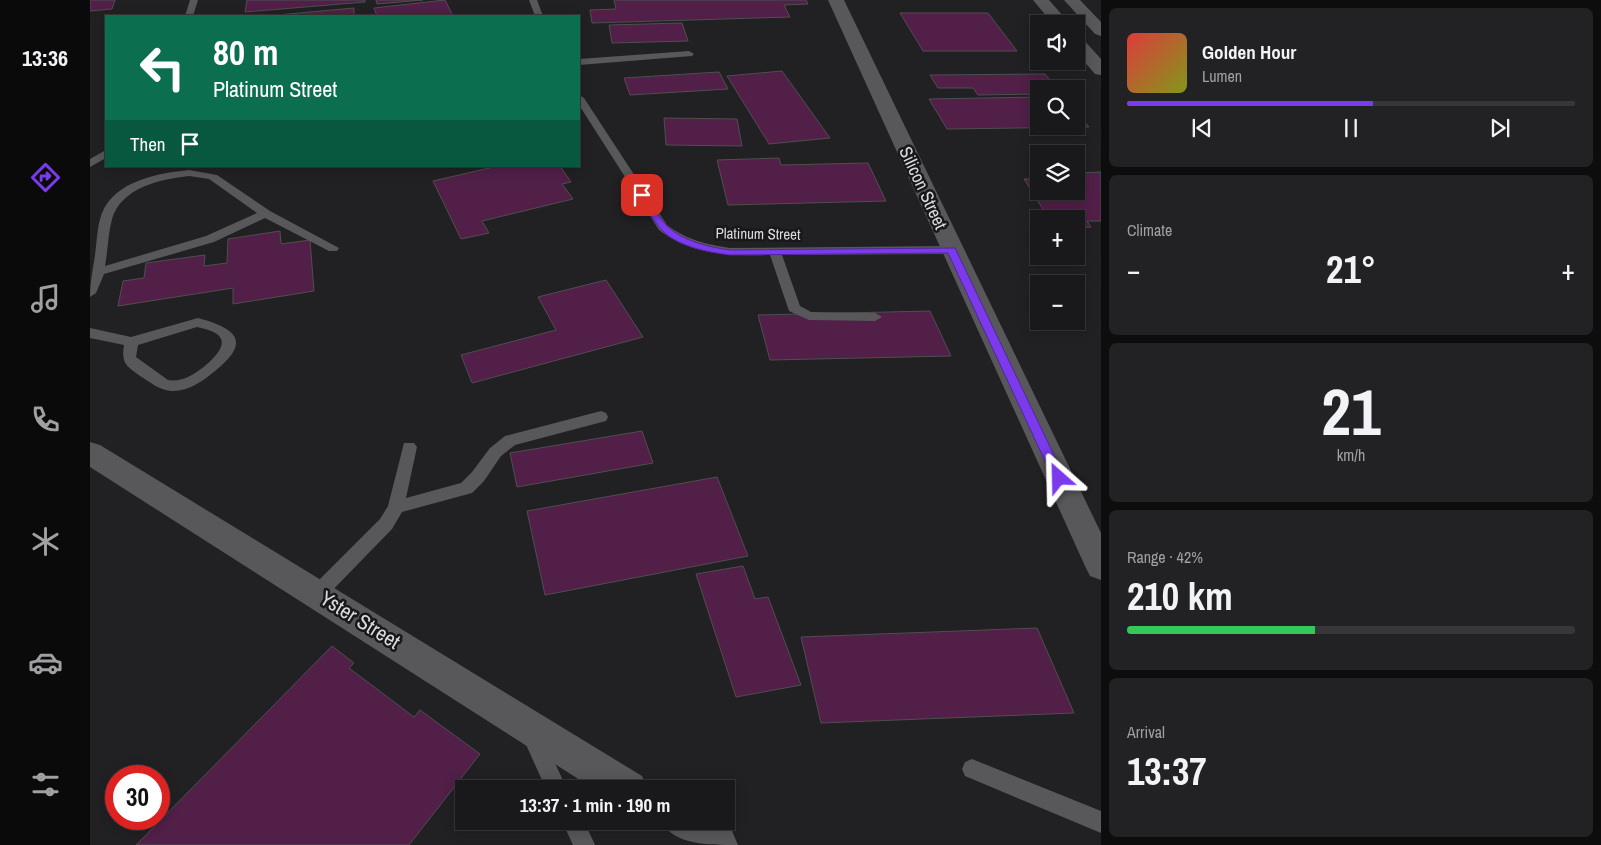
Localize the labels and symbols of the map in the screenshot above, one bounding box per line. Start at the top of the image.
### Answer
street label: Silicon Street [893,142,954,233]
pin [621,174,663,216]
street label: Platinum Street [715,222,801,245]
position arrow [1032,451,1084,503]
street label: Yster Street [315,584,406,656]
speed limit sign: 30 [105,765,170,830]

